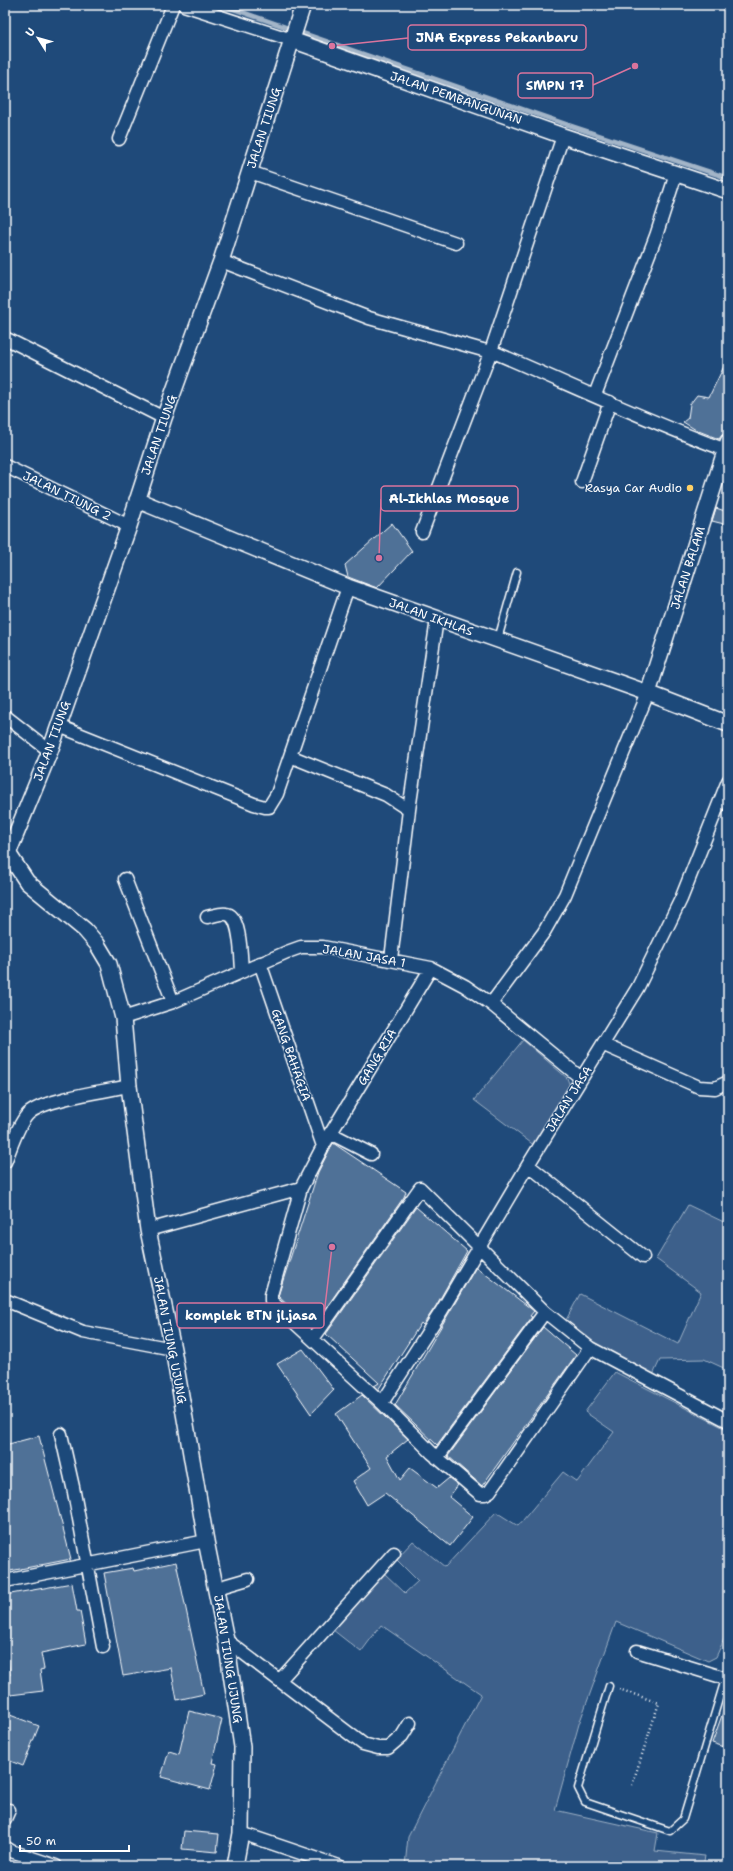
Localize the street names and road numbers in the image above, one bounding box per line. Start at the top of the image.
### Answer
street label: JALAN PEMBANGUNAN [388,68,524,128]
street label: JALAN TIUNG [243,85,285,171]
street label: JALAN TIUNG [138,393,180,477]
street label: JALAN TIUNG 2 [20,468,114,524]
street label: JALAN BALAM [667,524,709,612]
street label: JALAN IKHLAS [387,594,476,640]
street label: JALAN TIUNG [30,699,74,783]
street label: JALAN JASA 1 [321,941,407,971]
street label: GANG BAHAGIA [268,1007,314,1104]
street label: GANG RIA [354,1026,400,1088]
street label: JALAN JASA [542,1063,596,1135]
street label: JALAN TIUNG UJUNG [150,1275,190,1405]
street label: JALAN TIUNG UJUNG [210,1594,246,1724]

